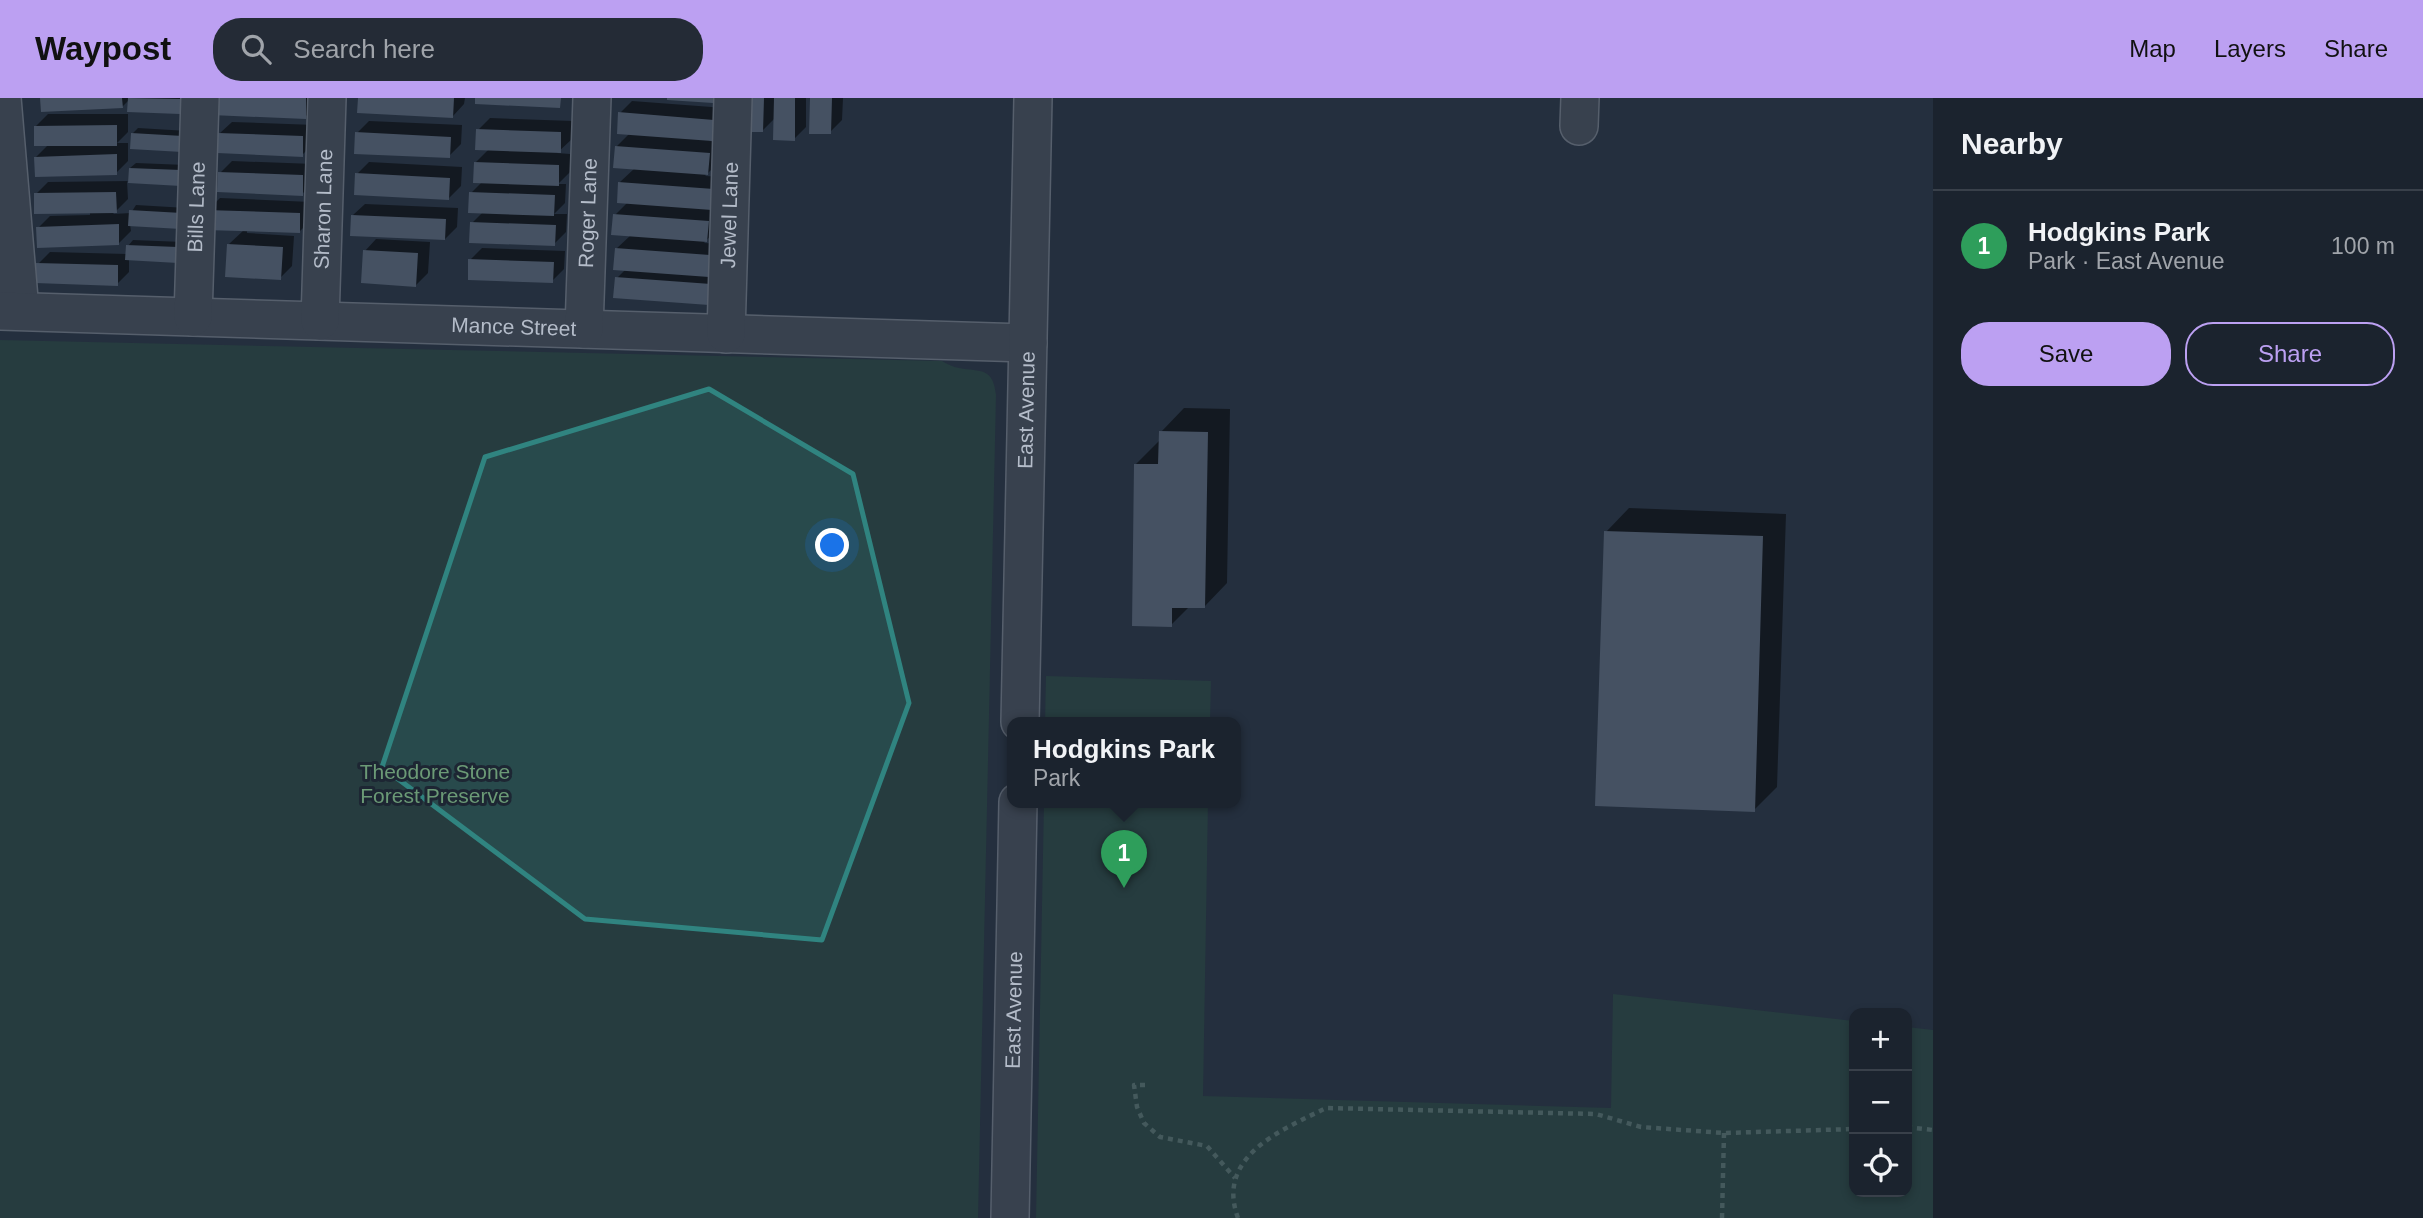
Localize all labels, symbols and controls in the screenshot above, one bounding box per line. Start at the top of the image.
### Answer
search box [213,18,703,81]
text: Waypost [35,30,171,67]
icon: search [237,30,275,68]
text: Search here [293,34,435,64]
text: Map [2129,35,2176,62]
text: Layers [2214,35,2286,62]
text: Share [2324,35,2388,62]
text: Nearby [1961,127,2063,160]
street label: Sharon Lane [310,149,336,270]
street label: Roger Lane [574,158,601,268]
street label: Bills Lane [183,161,209,253]
street label: Jewel Lane [716,162,742,269]
text: Hodgkins Park [2028,217,2210,247]
text: 1 [1978,233,1990,259]
text: 100 m [2331,233,2395,259]
text: Park · East Avenue [2028,248,2224,274]
street label: Mance Street [451,313,577,340]
button: Save [1961,322,2171,386]
button: Share [2185,322,2395,386]
street label: East Avenue [1013,351,1039,469]
your location [815,528,849,562]
popup [1007,717,1241,808]
text: Hodgkins Park [1033,734,1215,764]
park label: Theodore Stone Forest Preserve [360,760,510,807]
text: Park [1033,765,1080,791]
pin: 1 [1101,830,1147,888]
street label: East Avenue [1001,951,1026,1069]
map controls [1849,1008,1912,1197]
button: + [1849,1008,1912,1071]
button: − [1849,1071,1912,1134]
button: locate [1849,1134,1912,1197]

